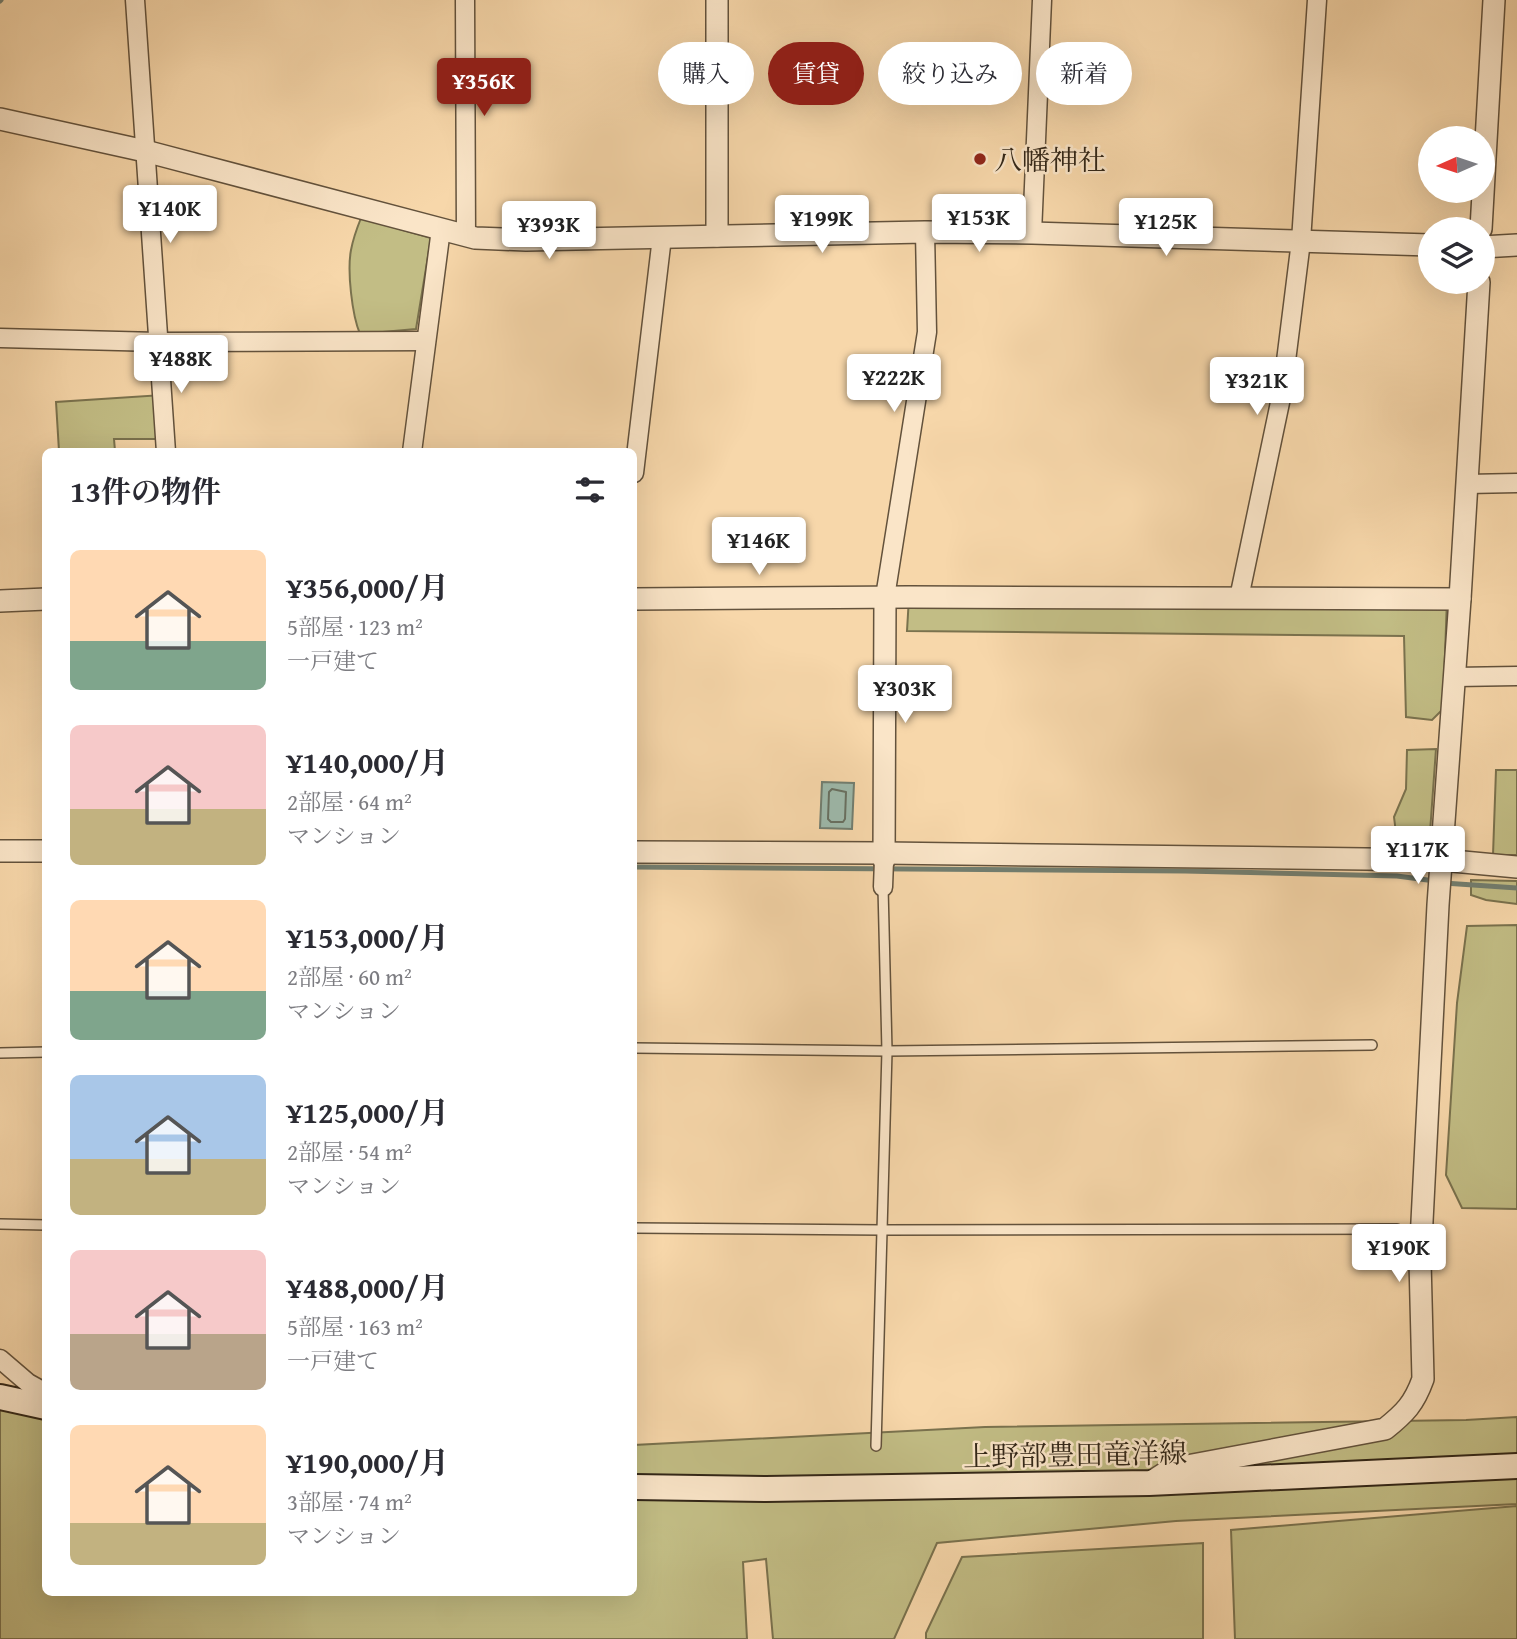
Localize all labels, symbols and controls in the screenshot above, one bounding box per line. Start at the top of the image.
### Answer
chip: 購入 [658,42,754,105]
chip: 賃貸 [768,42,864,105]
chip: 絞り込み [878,42,1022,105]
chip: 新着 [1036,42,1132,105]
pin: ¥356K [435,58,533,118]
text: ¥356K [453,64,515,97]
north arrow [1418,126,1494,203]
map controls [1418,126,1495,294]
place label: 八幡神社 [994,139,1106,180]
marker: 八幡神社 [972,151,988,167]
pin: ¥140K [121,186,219,245]
text: ¥140K [139,191,201,224]
pin: ¥153K [930,194,1028,254]
pin: ¥199K [773,196,871,255]
pin: ¥125K [1117,198,1215,258]
text: ¥153K [948,200,1010,233]
text: ¥199K [791,201,853,234]
pin: ¥393K [500,202,598,261]
text: ¥125K [1135,204,1197,237]
text: ¥393K [518,207,580,240]
button: layers [1418,217,1495,294]
pin: ¥488K [132,336,230,395]
text: ¥488K [150,341,212,374]
pin: ¥222K [845,354,943,414]
pin: ¥321K [1208,358,1306,417]
text: ¥222K [863,360,925,393]
text: ¥321K [1226,363,1288,396]
text: 13件の物件 [70,469,221,513]
icon: filters [571,471,609,509]
pin: ¥146K [710,518,808,577]
text: ¥146K [728,523,790,556]
text: ¥356,000/月 [287,565,449,609]
icon: home [126,578,210,662]
text: 5部屋 · 123 m² [287,610,423,643]
text: 一戸建て [287,644,379,677]
pin: ¥303K [856,666,954,725]
text: ¥303K [874,671,936,704]
text: ¥140,000/月 [287,740,449,784]
icon: home [126,753,210,837]
text: 2部屋 · 64 m² [287,785,412,818]
text: マンション [287,819,401,852]
pin: ¥117K [1369,826,1467,886]
text: ¥117K [1387,832,1449,865]
text: ¥153,000/月 [287,915,449,959]
icon: home [126,928,210,1012]
text: 2部屋 · 60 m² [287,960,412,993]
text: マンション [287,994,401,1027]
text: ¥125,000/月 [287,1090,449,1134]
icon: home [126,1103,210,1187]
text: 2部屋 · 54 m² [287,1135,412,1168]
text: マンション [287,1169,401,1202]
pin: ¥190K [1350,1224,1448,1284]
text: ¥190K [1368,1230,1430,1263]
text: ¥488,000/月 [287,1265,449,1309]
icon: home [126,1278,210,1362]
text: 5部屋 · 163 m² [287,1310,423,1343]
text: 一戸建て [287,1344,379,1377]
street label: 上野部豊田竜洋線 [963,1432,1187,1476]
text: ¥190,000/月 [287,1440,449,1484]
icon: home [126,1453,210,1537]
text: 3部屋 · 74 m² [287,1485,412,1518]
text: マンション [287,1519,401,1552]

